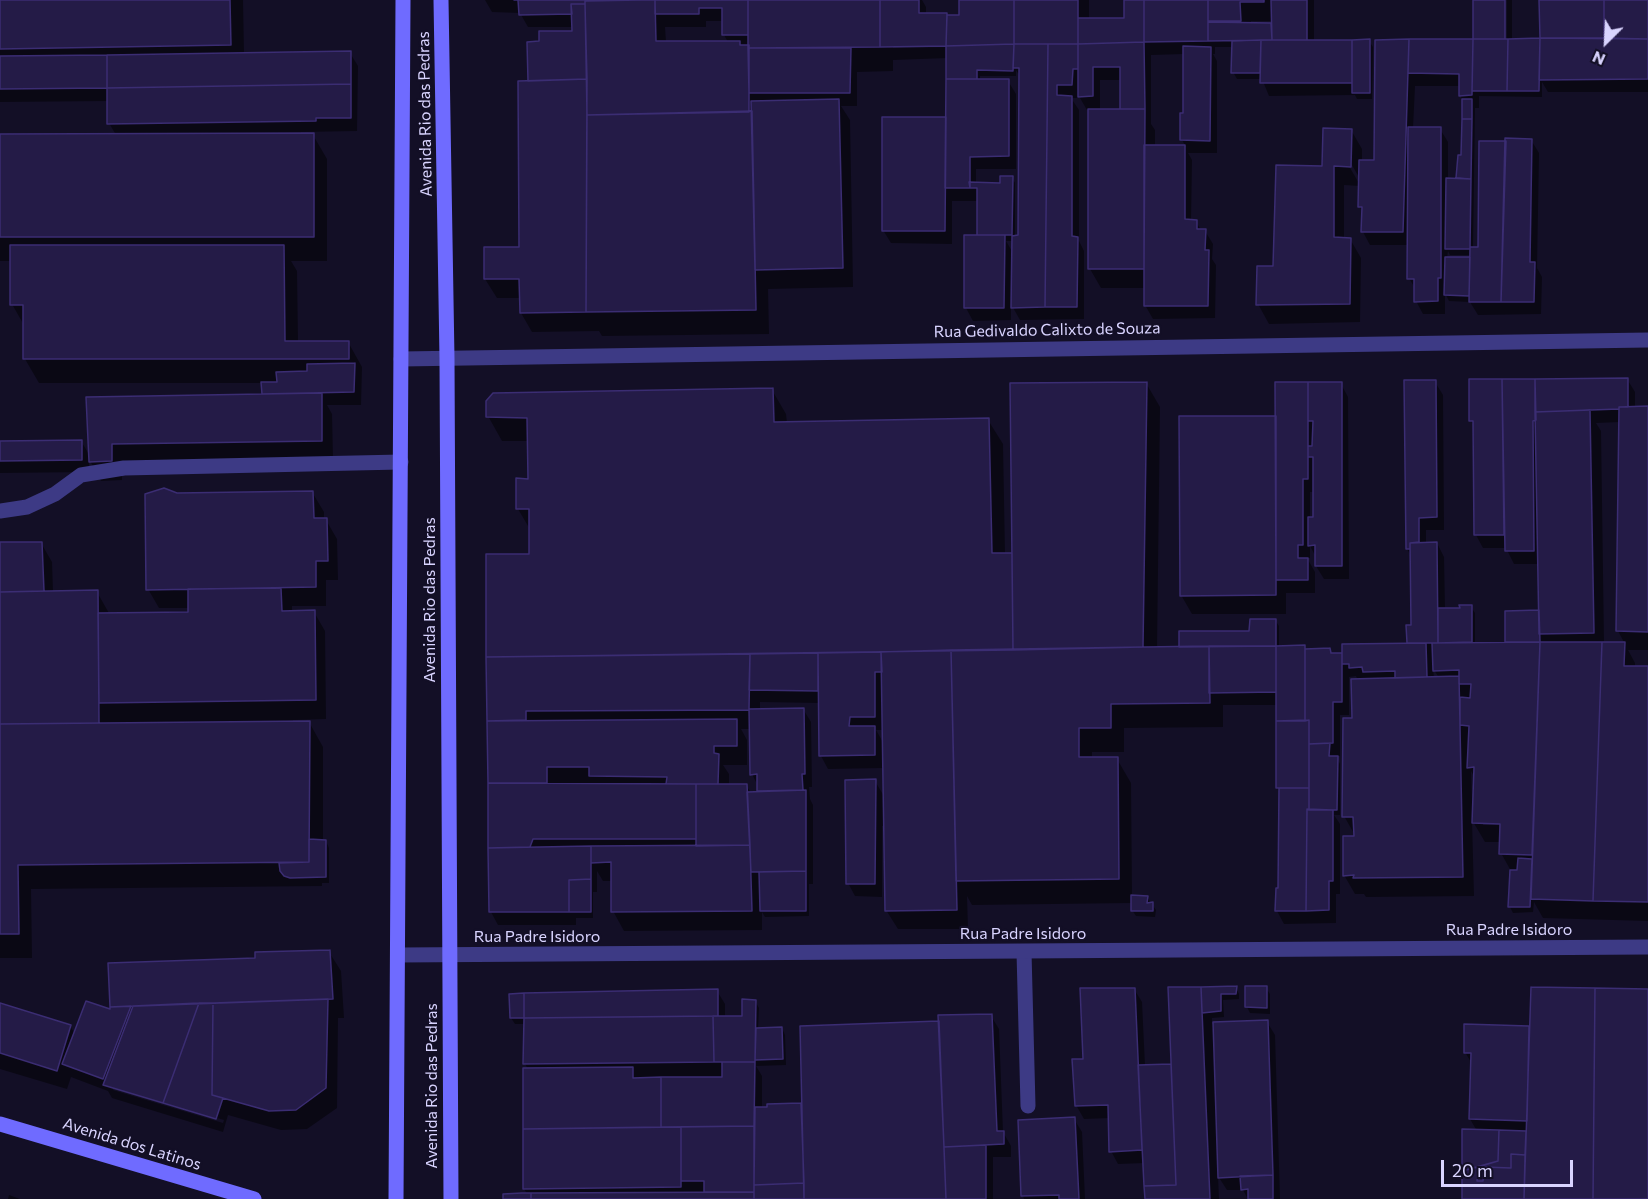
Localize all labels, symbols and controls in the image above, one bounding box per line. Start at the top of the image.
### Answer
north arrow [1576,12,1636,72]
street label: Avenida Rio das Pedras [414,31,436,197]
text: N [1589,48,1608,70]
street label: Rua Gedivaldo Calixto de Souza [933,318,1161,342]
street label: Avenida Rio das Pedras [420,517,440,683]
street label: Rua Padre Isidoro [1446,920,1572,940]
street label: Rua Padre Isidoro [960,924,1086,944]
street label: Rua Padre Isidoro [474,927,600,947]
street label: Avenida Rio das Pedras [422,1003,442,1169]
street label: Avenida dos Latinos [60,1114,204,1174]
scale bar [1444,1148,1576,1186]
text: 20 m [1452,1159,1493,1181]

